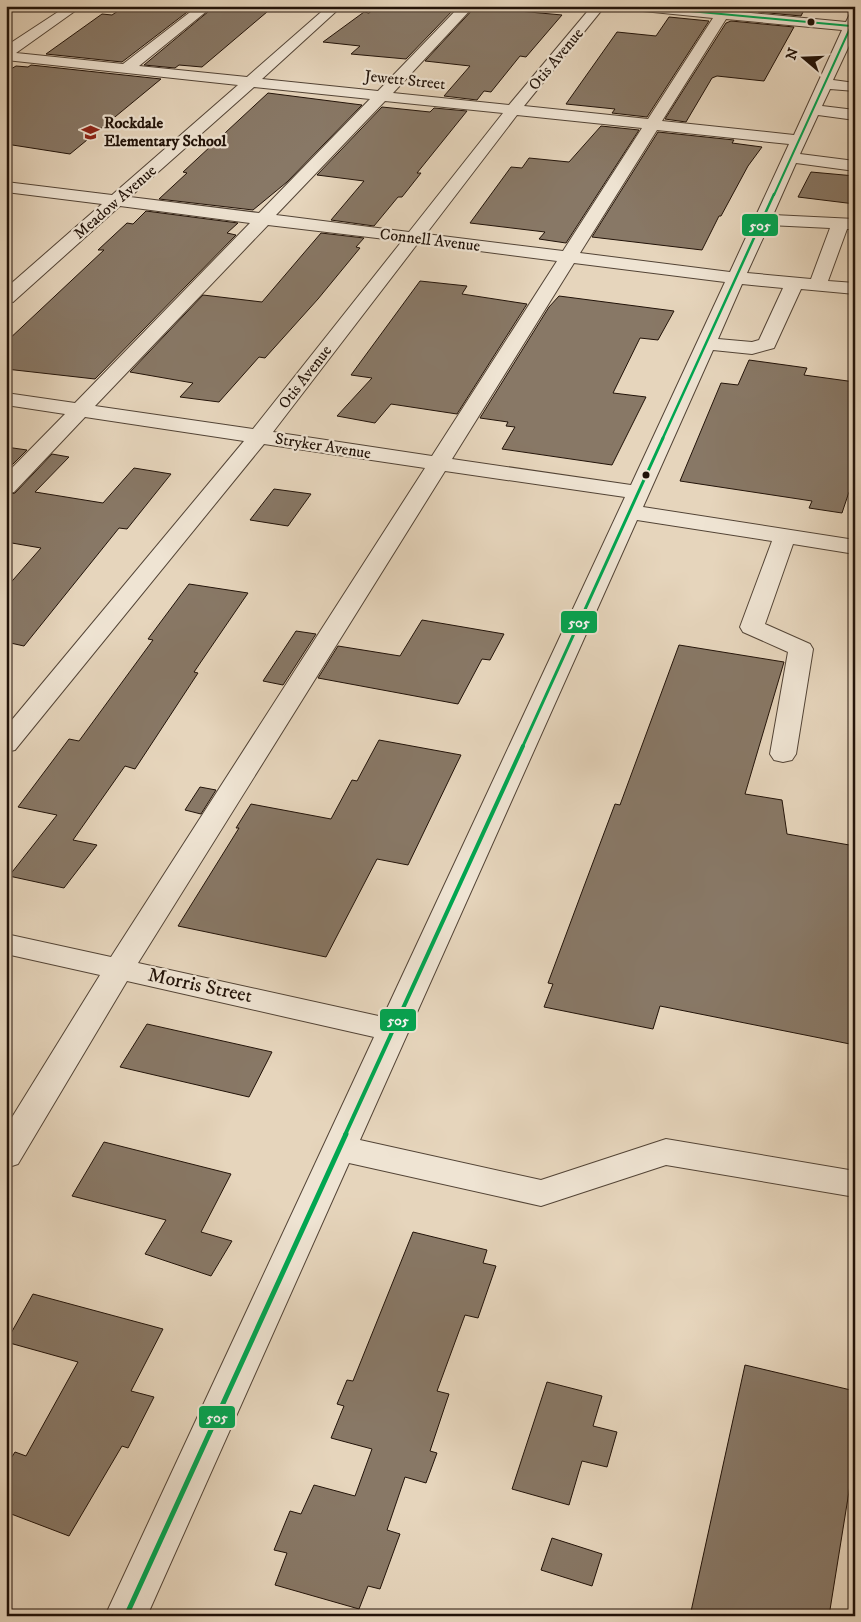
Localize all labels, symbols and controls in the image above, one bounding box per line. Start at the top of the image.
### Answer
unlabelled marker [806,17,816,27]
street label: Otis Avenue [524,23,588,94]
north arrow [778,32,828,82]
text: N [782,45,803,62]
street label: Jewett Street [362,66,446,94]
place label: Rockdale Elementary School [104,113,228,151]
school or university icon: Rockdale Elementary School [80,122,100,142]
street label: Meadow Avenue [69,160,161,243]
line badge: 505 [741,213,779,237]
text: 505 [748,217,771,235]
street label: Connell Avenue [379,224,482,256]
street label: Otis Avenue [274,341,336,413]
street label: Stryker Avenue [274,429,373,464]
unlabelled marker [641,470,651,480]
line badge: 505 [560,610,598,634]
text: 505 [567,614,590,632]
street label: Morris Street [146,963,254,1009]
line badge: 505 [379,1008,417,1032]
text: 505 [386,1012,409,1030]
line badge: 505 [198,1405,236,1429]
text: 505 [205,1409,228,1427]

